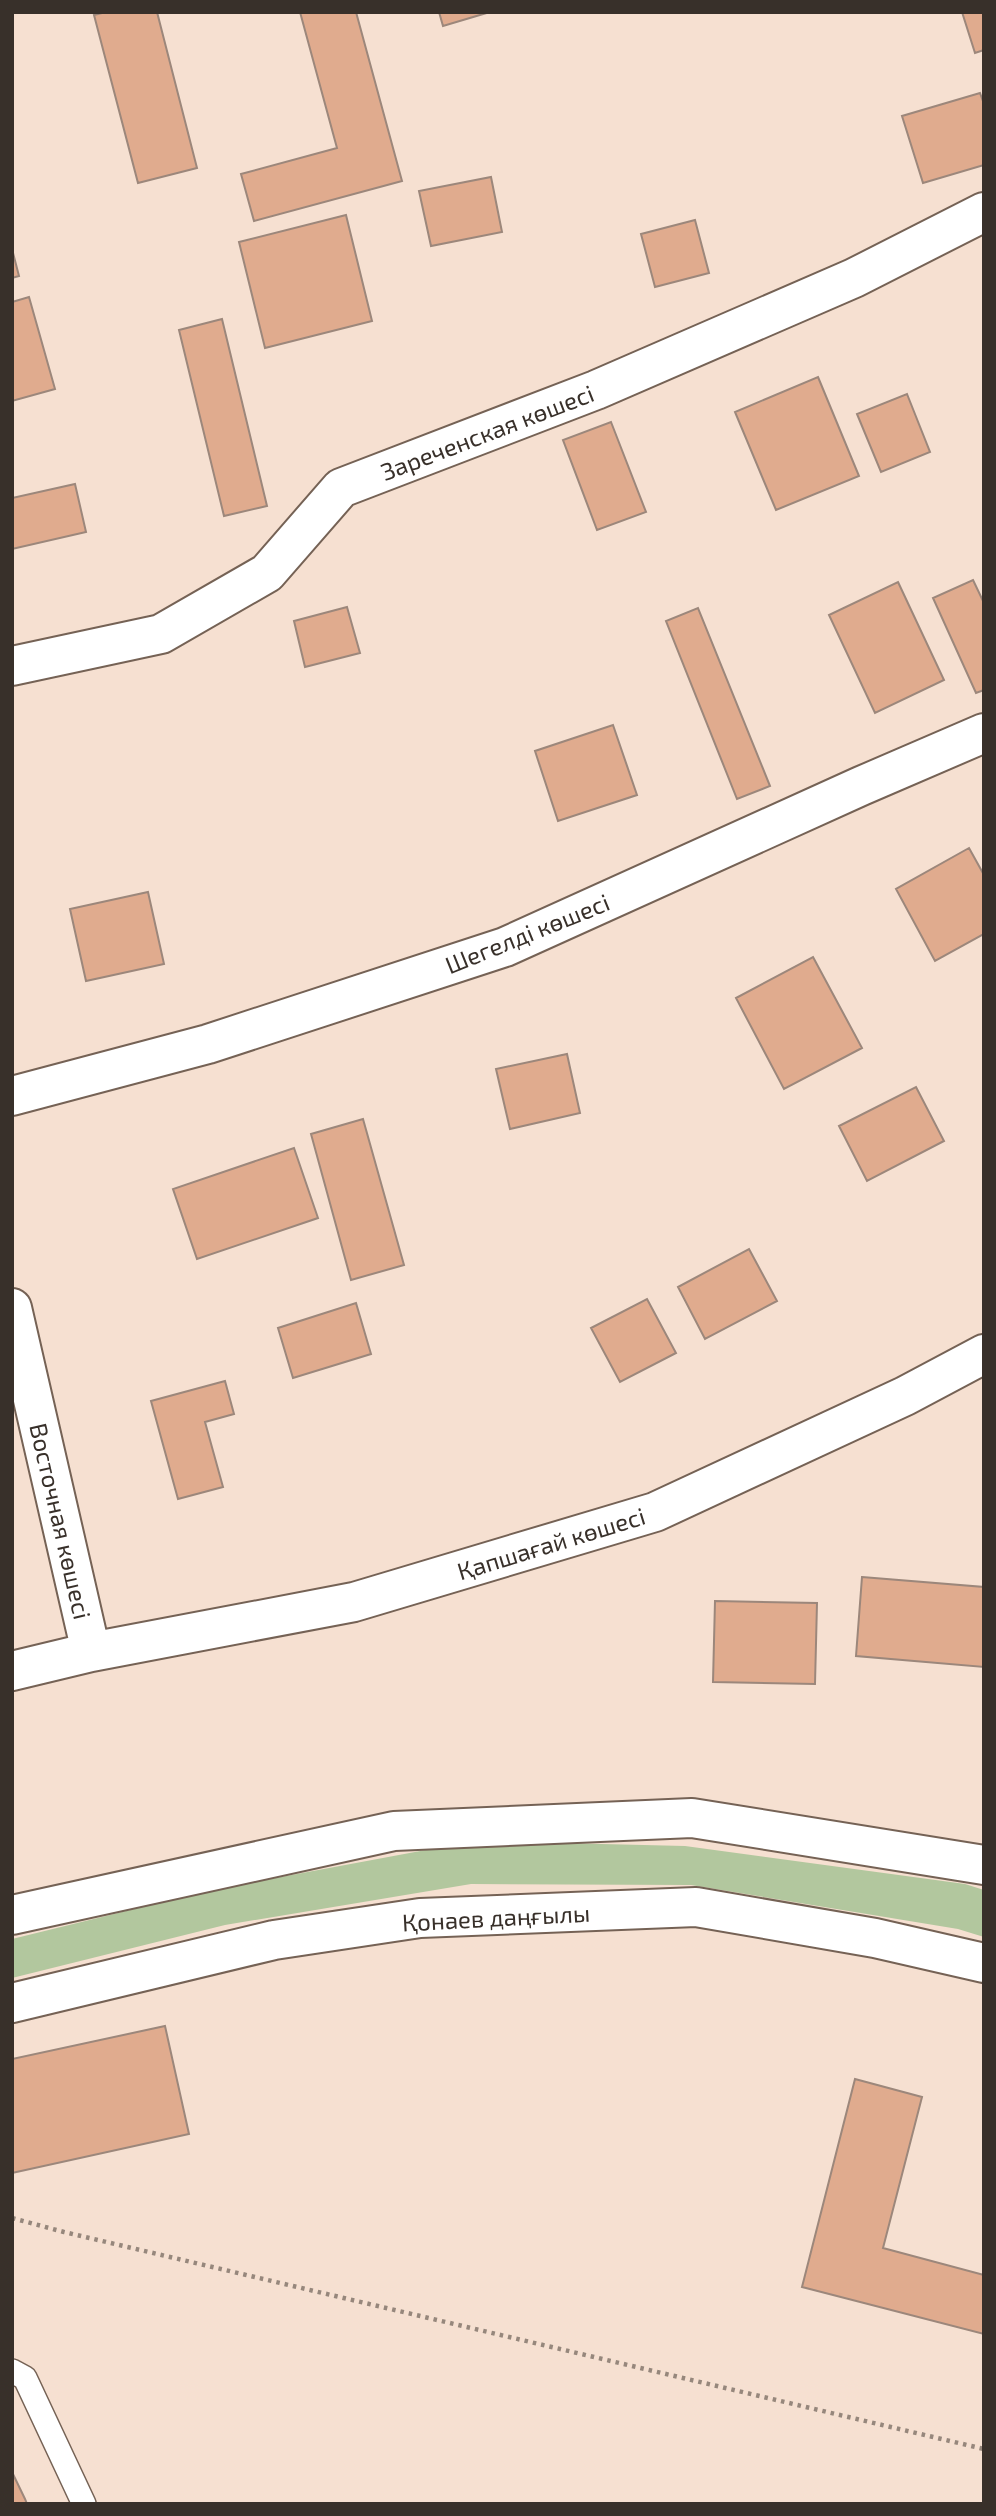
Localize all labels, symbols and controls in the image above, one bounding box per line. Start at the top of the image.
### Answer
street label: Зареченская көшесі [376,378,598,486]
street label: Шегелді көшесі [441,887,613,979]
street label: Восточная көшесі [24,1420,98,1622]
street label: Қапшағай көшесі [453,1501,649,1585]
street label: Қонаев даңғылы [401,1898,591,1936]

